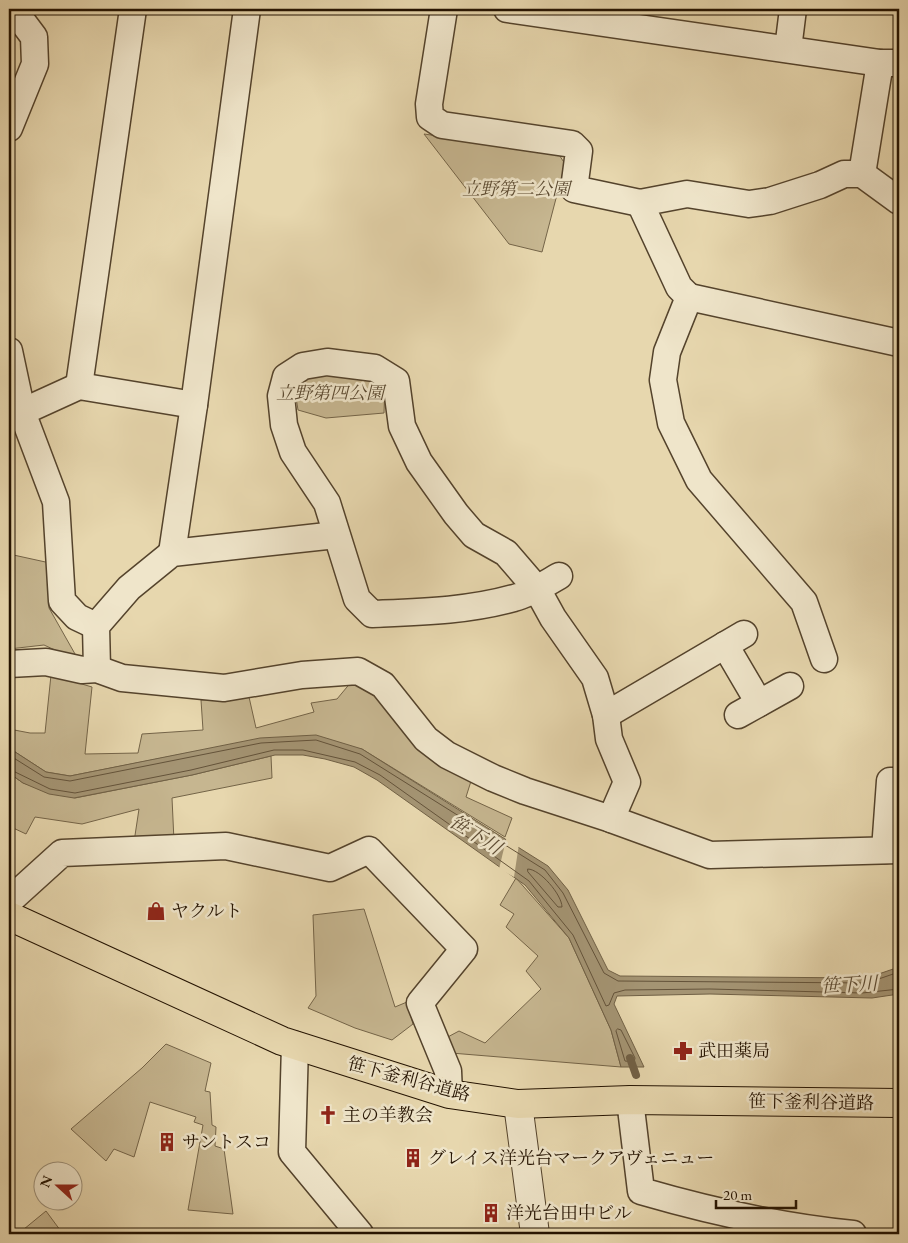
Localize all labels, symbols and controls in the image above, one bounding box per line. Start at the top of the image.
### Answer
park label: 立野第二公園 [462,177,573,200]
park label: 立野第四公園 [276,381,387,404]
water label: 笹下川 [445,809,508,861]
place label: ヤクルト [171,899,242,922]
shop icon: ヤクルト [145,900,167,922]
water label: 笹下川 [820,970,880,998]
place label: 武田薬局 [698,1039,770,1062]
pharmacy icon: 武田薬局 [672,1040,694,1062]
street label: 笹下釜利谷道路 [345,1051,473,1106]
street label: 笹下釜利谷道路 [748,1089,874,1114]
place label: 主の羊教会 [343,1103,433,1126]
church icon: 主の羊教会 [317,1104,339,1126]
place label: サントスコ [182,1130,271,1153]
building icon: サントスコ [156,1131,178,1153]
place label: グレイス洋光台マークアヴェニュー [428,1146,714,1169]
building icon: グレイス洋光台マークアヴェニュー [402,1147,424,1169]
north arrow [32,1160,82,1210]
text: N [35,1172,57,1190]
scale bar [716,1178,796,1210]
text: 20 m [723,1185,752,1204]
place label: 洋光台田中ビル [506,1201,632,1224]
building icon: 洋光台田中ビル [480,1202,502,1224]

